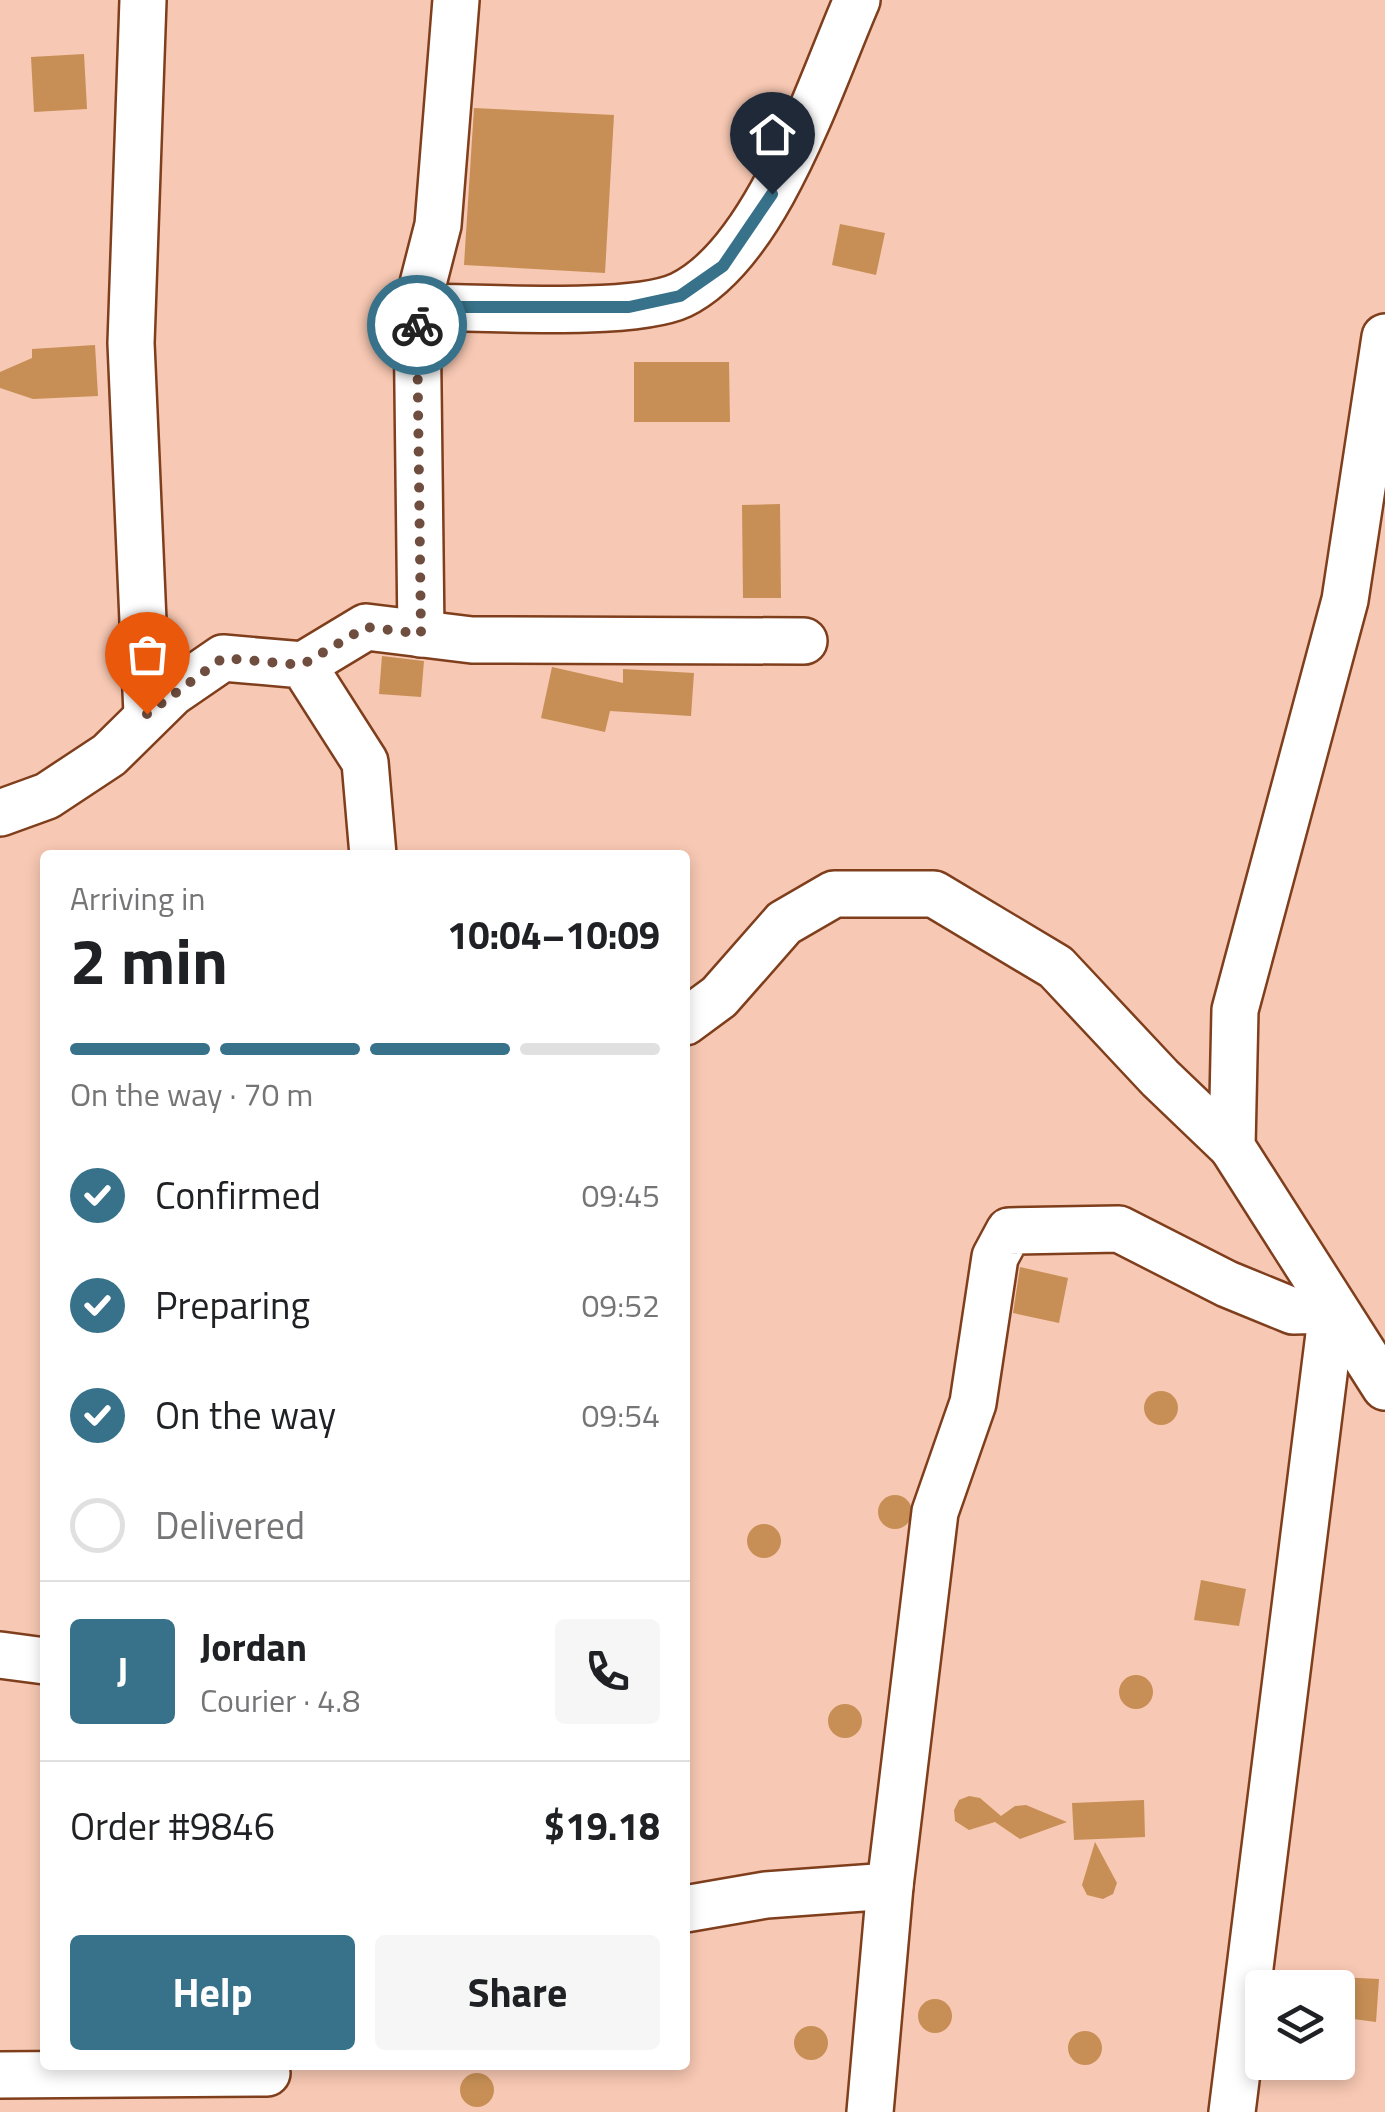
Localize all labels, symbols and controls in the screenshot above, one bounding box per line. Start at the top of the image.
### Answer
pin [730,92,815,195]
icon: home [745,107,800,162]
courier [367,275,467,375]
icon: bike [390,298,445,353]
pin [105,612,190,715]
icon: bag [120,627,175,682]
text: Arriving in [70,874,206,922]
text: 10:04–10:09 [447,906,660,964]
text: 2 min [70,910,228,1009]
text: On the way · 70 m [70,1070,313,1118]
text: Confirmed [155,1166,321,1224]
icon: check [70,1168,125,1223]
text: 09:45 [581,1171,660,1219]
text: Preparing [155,1276,310,1334]
icon: check [70,1278,125,1333]
text: 09:52 [581,1281,660,1329]
text: On the way [155,1386,336,1444]
icon: check [70,1388,125,1443]
text: 09:54 [581,1391,660,1439]
text: Delivered [155,1496,305,1554]
text: Jordan [200,1618,307,1676]
button: phone [555,1619,660,1724]
text: J [117,1642,128,1700]
text: Courier · 4.8 [200,1676,360,1724]
text: Order #9846 [70,1797,275,1855]
text: $19.18 [544,1797,660,1855]
button: Help [70,1935,355,2050]
button: Share [375,1935,660,2050]
map controls [1245,1970,1355,2080]
button: layers [1245,1970,1355,2080]

